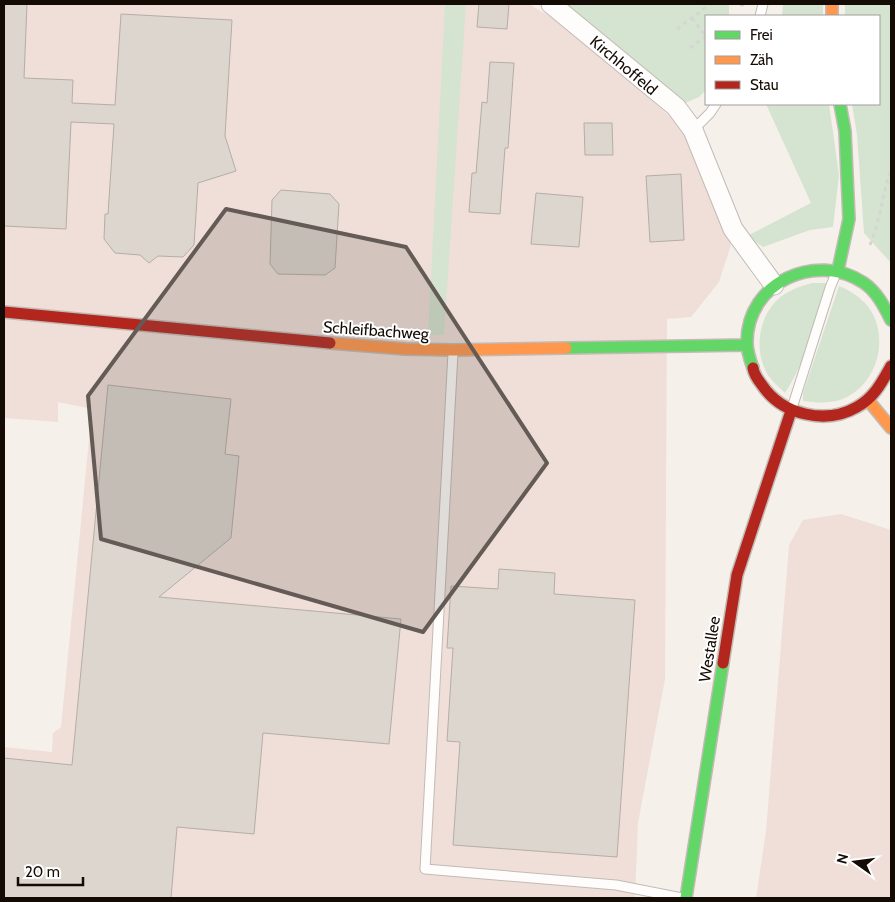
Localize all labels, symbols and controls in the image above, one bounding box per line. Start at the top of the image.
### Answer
legend [705,15,880,105]
text: Frei [750,26,773,44]
street label: Kirchhoffeld [586,32,661,99]
text: Zäh [750,51,773,69]
text: Stau [750,76,779,94]
street label: Schleifbachweg [322,317,430,344]
street label: Westallee [695,615,724,683]
north arrow [830,837,880,887]
text: N [832,852,852,866]
scale bar [18,854,82,886]
text: 20 m [25,863,60,881]

